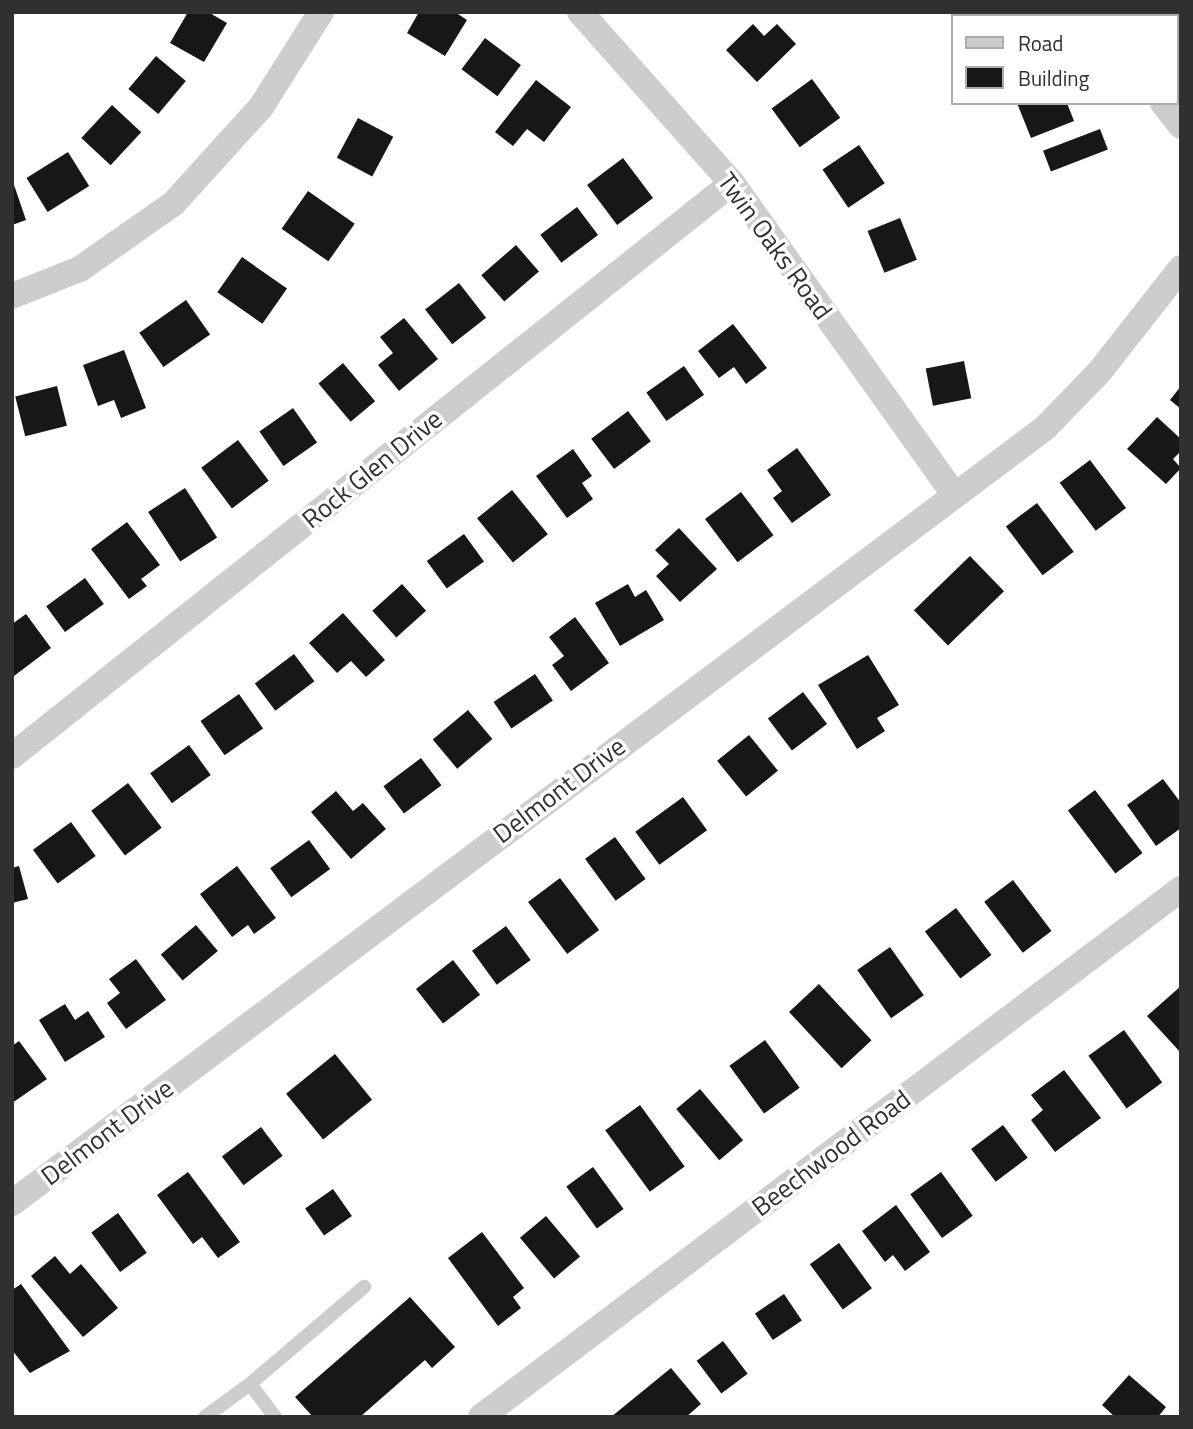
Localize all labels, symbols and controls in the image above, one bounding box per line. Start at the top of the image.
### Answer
legend [951,14,1179,105]
text: Road [1018,27,1063,59]
text: Building [1018,62,1089,94]
street label: Twin Oaks Road [711,167,839,325]
street label: Rock Glen Drive [296,403,448,535]
street label: Delmont Drive [487,730,631,850]
street label: Delmont Drive [35,1072,179,1192]
street label: Beechwood Road [746,1083,916,1223]

